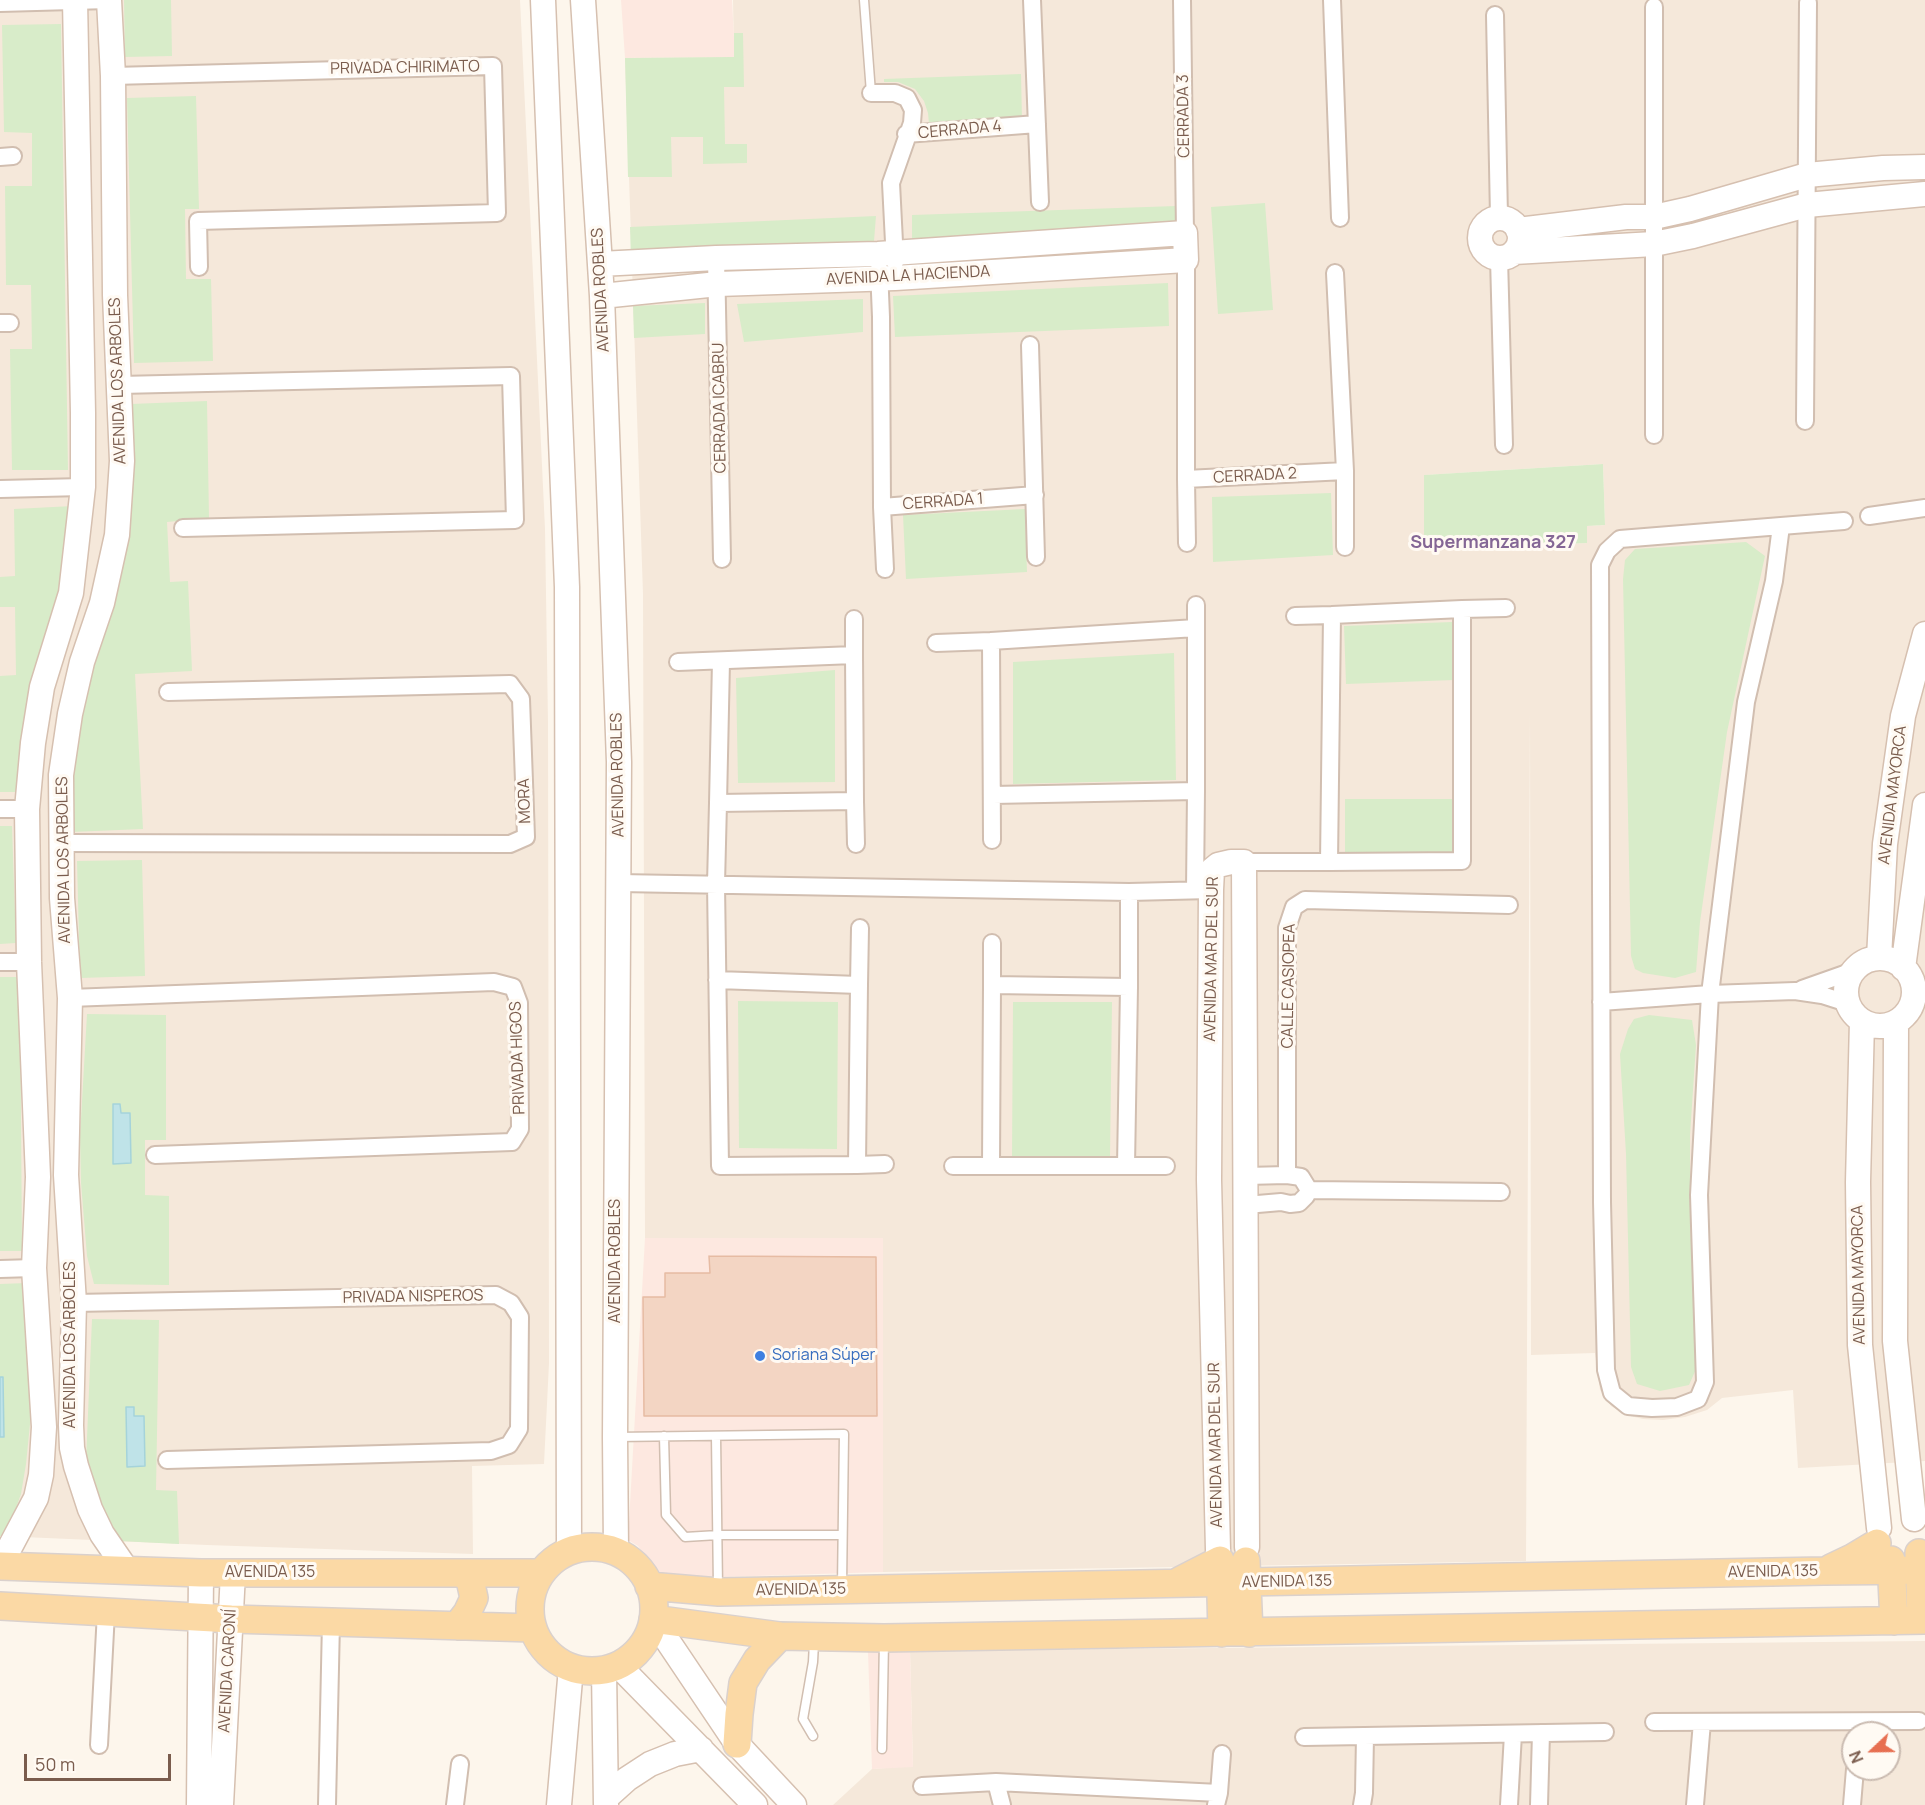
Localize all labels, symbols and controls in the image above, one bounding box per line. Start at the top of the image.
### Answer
street label: PRIVADA CHIRIMATO [330,57,480,79]
street label: CERRADA 3 [1174,74,1194,158]
street label: CERRADA 4 [917,117,1003,143]
street label: AVENIDA ROBLES [588,227,614,353]
street label: AVENIDA LA HACIENDA [825,262,991,290]
street label: AVENIDA LOS ARBOLES [105,297,131,465]
street label: CERRADA ICABRU [709,342,731,474]
street label: CERRADA 2 [1213,464,1297,488]
street label: CERRADA 1 [902,490,984,514]
district label: Supermanzana 327 [1410,532,1576,554]
street label: AVENIDA ROBLES [607,713,629,837]
street label: AVENIDA MAYORCA [1875,724,1911,866]
street label: AVENIDA LOS ARBOLES [53,776,75,944]
street label: MORA [515,778,535,824]
street label: AVENIDA MAR DEL SUR [1201,876,1223,1042]
street label: CALLE CASIOPEA [1278,923,1300,1049]
street label: PRIVADA HIGOS [506,1001,530,1115]
street label: AVENIDA ROBLES [606,1199,626,1323]
street label: AVENIDA MAYORCA [1848,1205,1870,1345]
street label: AVENIDA LOS ARBOLES [61,1261,81,1429]
street label: PRIVADA NISPEROS [342,1286,484,1308]
place label: Soriana Súper [772,1346,875,1366]
marker: Soriana Súper [753,1349,767,1363]
street label: AVENIDA MAR DEL SUR [1205,1362,1227,1528]
street label: AVENIDA 135 [1728,1562,1818,1582]
street label: AVENIDA 135 [225,1563,315,1583]
street label: AVENIDA 135 [1242,1572,1332,1592]
street label: AVENIDA 135 [756,1580,846,1600]
street label: AVENIDA CARONÍ [215,1609,241,1733]
north arrow [1841,1721,1901,1781]
scale bar [27,1742,174,1780]
text: N [1844,1748,1869,1766]
text: 50 m [35,1752,75,1776]

